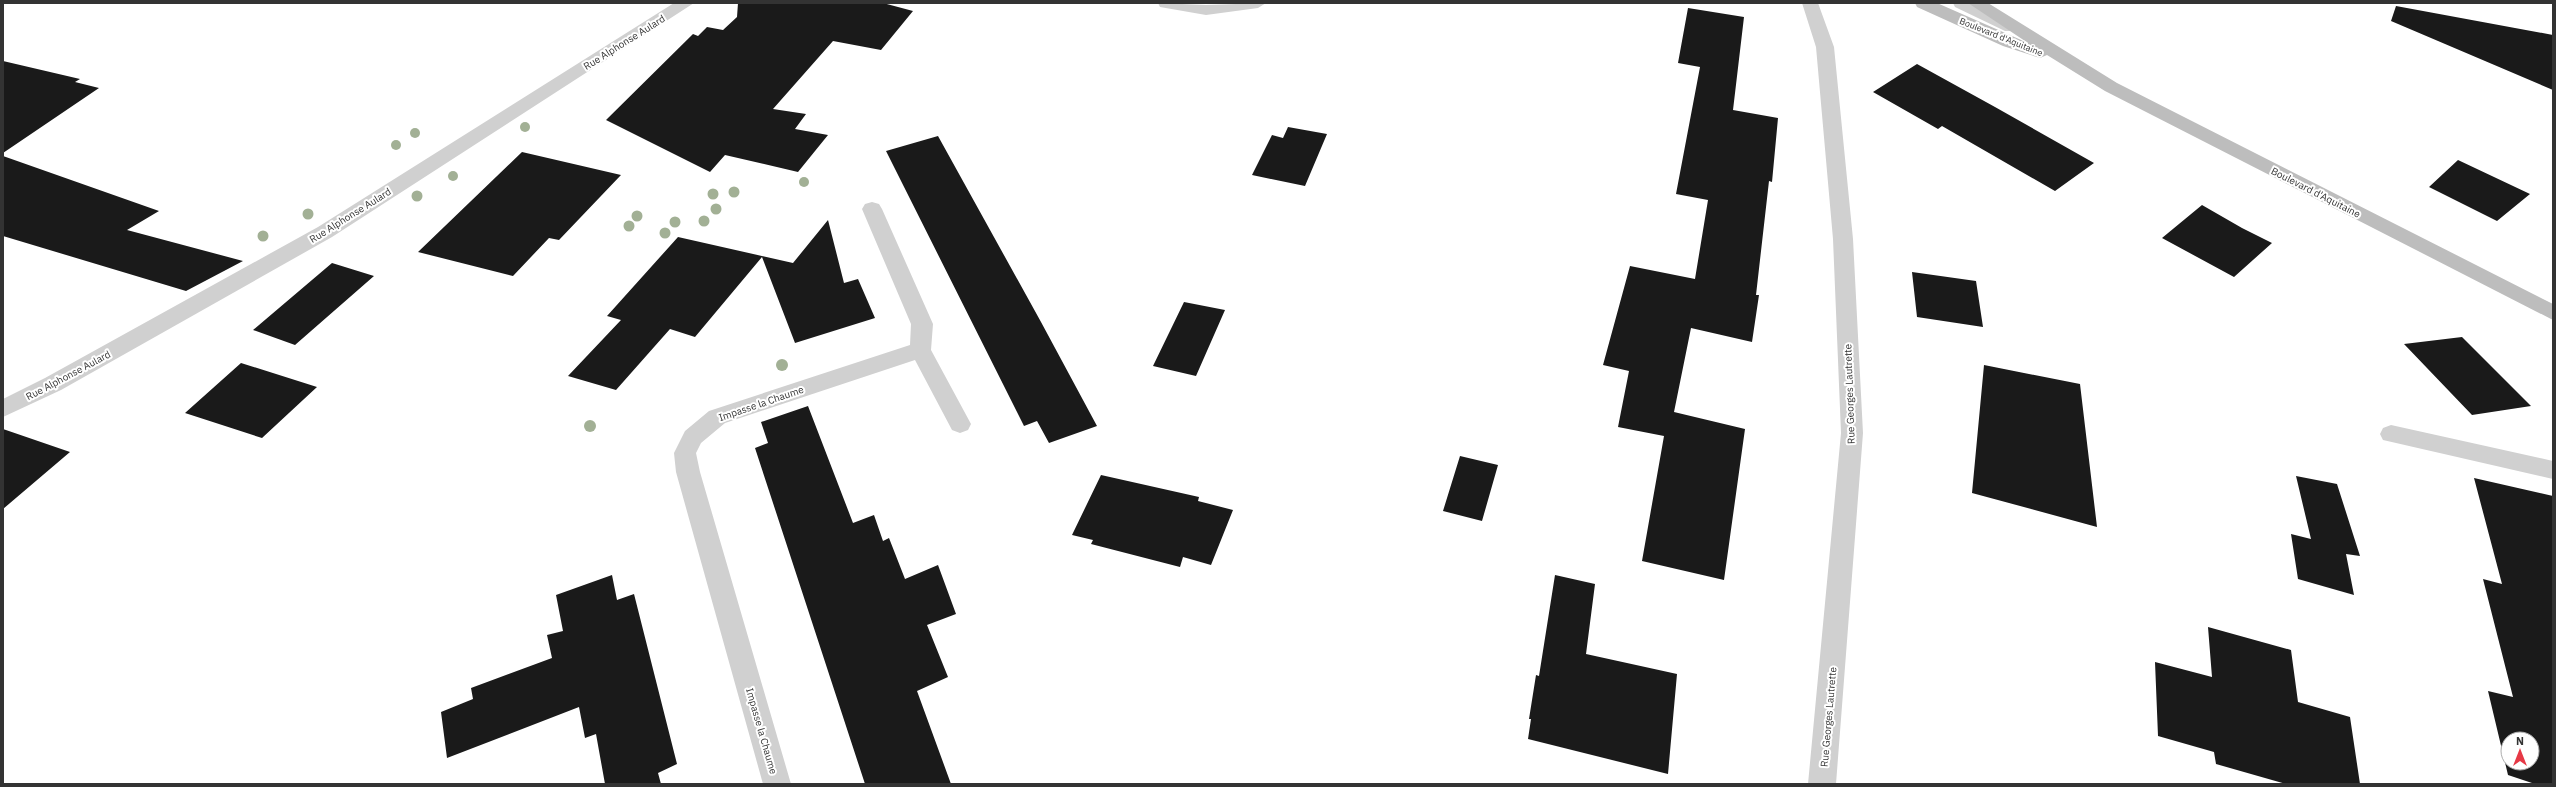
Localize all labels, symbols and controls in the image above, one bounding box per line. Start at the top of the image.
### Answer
street label: Rue Alphonse Aulard [581,12,668,73]
street label: Boulevard d'Aquitaine [1958,15,2044,58]
street label: Boulevard d'Aquitaine [2269,164,2363,221]
street label: Rue Alphonse Aulard [307,185,394,246]
street label: Rue Georges Lautrette [1841,343,1858,444]
street label: Rue Alphonse Aulard [24,348,113,403]
street label: Impasse la Chaume [717,383,806,424]
street label: Rue Georges Lautrette [1818,666,1839,768]
street label: Impasse la Chaume [743,687,780,776]
north arrow [2500,731,2540,771]
text: N [2516,734,2524,748]

